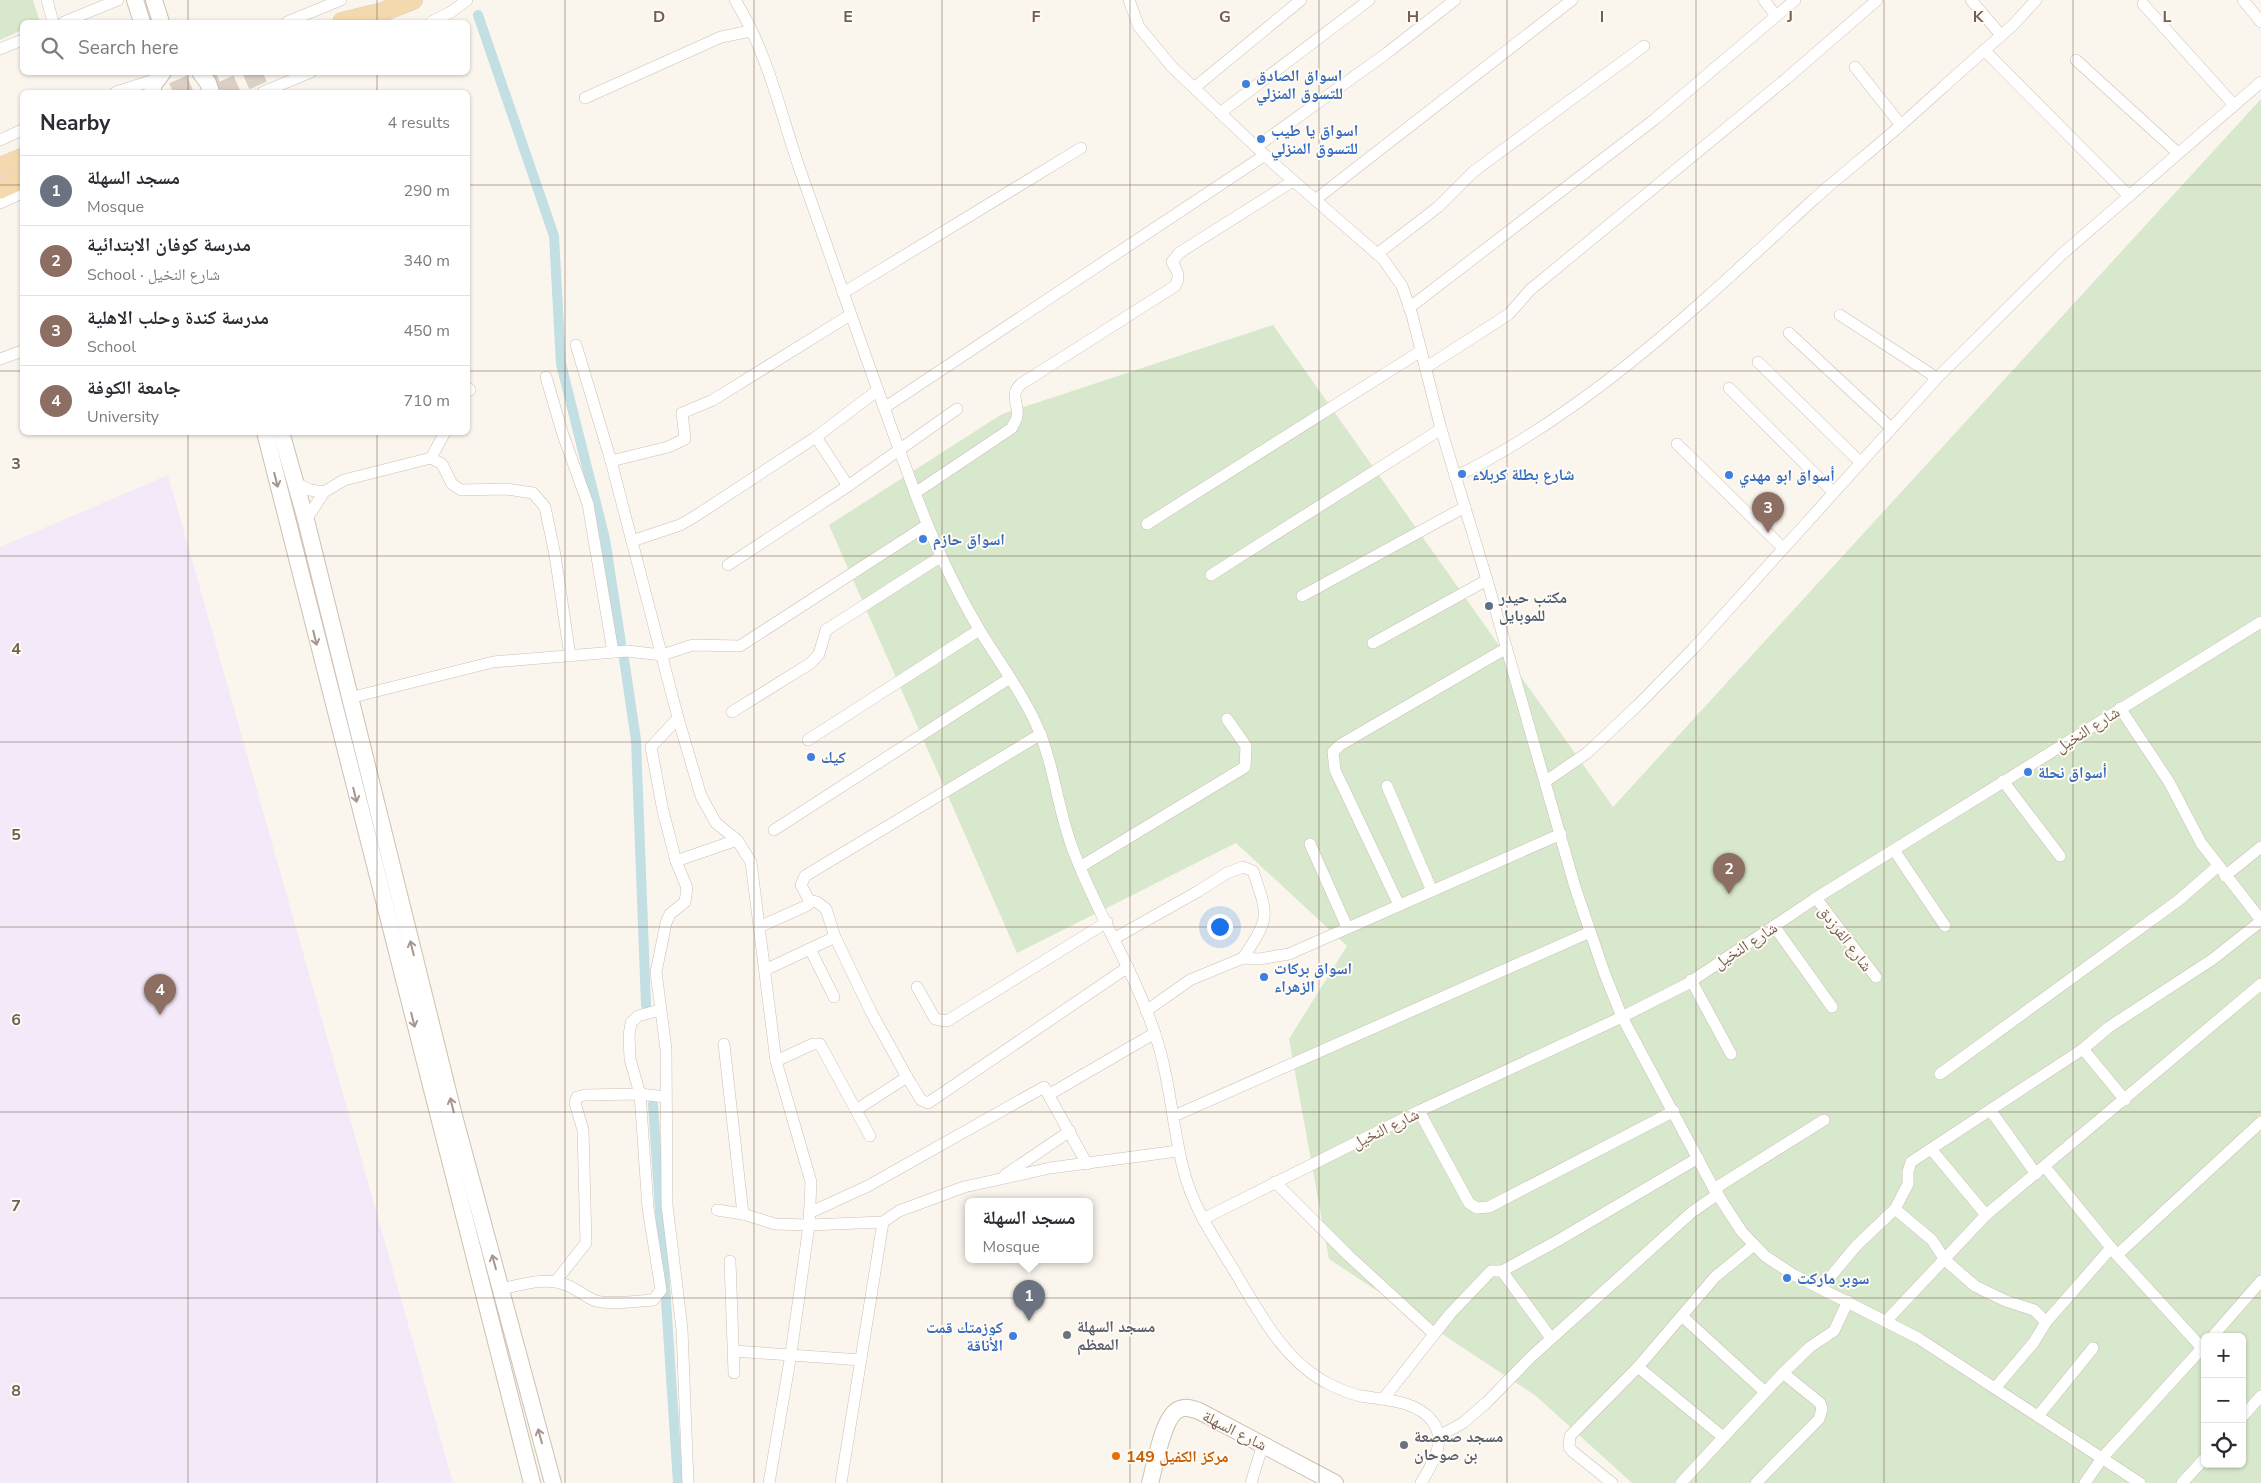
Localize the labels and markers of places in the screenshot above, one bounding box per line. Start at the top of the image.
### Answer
place label: اسواق الصادق للتسوق المنزلي [1256,65,1343,106]
marker: اسواق الصادق للتسوق المنزلي [1240,78,1252,90]
place label: اسواق يا طيب للتسوق المنزلي [1271,120,1358,161]
marker: اسواق يا طيب للتسوق المنزلي [1255,133,1267,145]
place label: شارع بطلة كربلاء [1472,464,1574,486]
place label: أسواق ابو مهدي [1739,465,1835,488]
marker: شارع بطلة كربلاء [1456,468,1468,480]
marker: أسواق ابو مهدي [1723,469,1735,481]
pin: 3 [1752,492,1784,533]
place label: اسواق حازم [933,529,1005,551]
marker: اسواق حازم [917,533,929,545]
place label: مكتب حيدر للموبايل [1498,587,1567,627]
marker: مكتب حيدر للموبايل [1483,600,1495,612]
place label: كيك [821,747,846,769]
marker: كيك [805,751,817,763]
place label: أسواق نحلة [2038,762,2107,784]
marker: أسواق نحلة [2022,766,2034,778]
pin: 2 [1713,853,1745,894]
place label: اسواق بركات الزهراء [1274,958,1352,998]
marker: اسواق بركات الزهراء [1258,971,1270,983]
pin: 4 [144,974,176,1015]
place label: سوبر ماركت [1797,1268,1869,1290]
marker: سوبر ماركت [1781,1272,1793,1284]
pin: 1 [1013,1280,1045,1321]
place label: مسجد السهلة المعظم [1077,1316,1155,1356]
place label: كوزمتك قمت الأناقة [926,1317,1003,1357]
marker: مسجد السهلة المعظم [1061,1329,1073,1341]
marker: كوزمتك قمت الأناقة [1007,1330,1019,1342]
place label: مسجد صعصعة بن صوحان [1414,1426,1503,1466]
marker: مسجد صعصعة بن صوحان [1398,1439,1410,1451]
place label: مركز الكفيل 149 [1126,1446,1228,1468]
marker: مركز الكفيل 149 [1110,1450,1122,1462]

